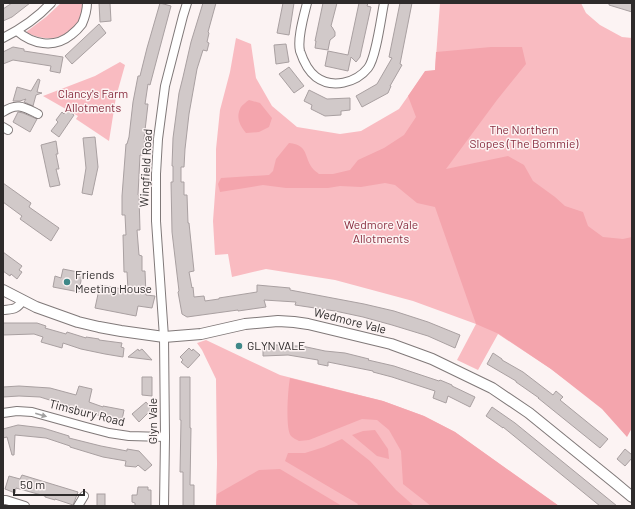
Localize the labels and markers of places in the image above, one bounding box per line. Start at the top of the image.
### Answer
place label: Friends Meeting House [75,267,152,295]
marker: Friends Meeting House [62,277,72,287]
place label: GLYN VALE [247,338,305,352]
marker: GLYN VALE [234,341,244,351]

